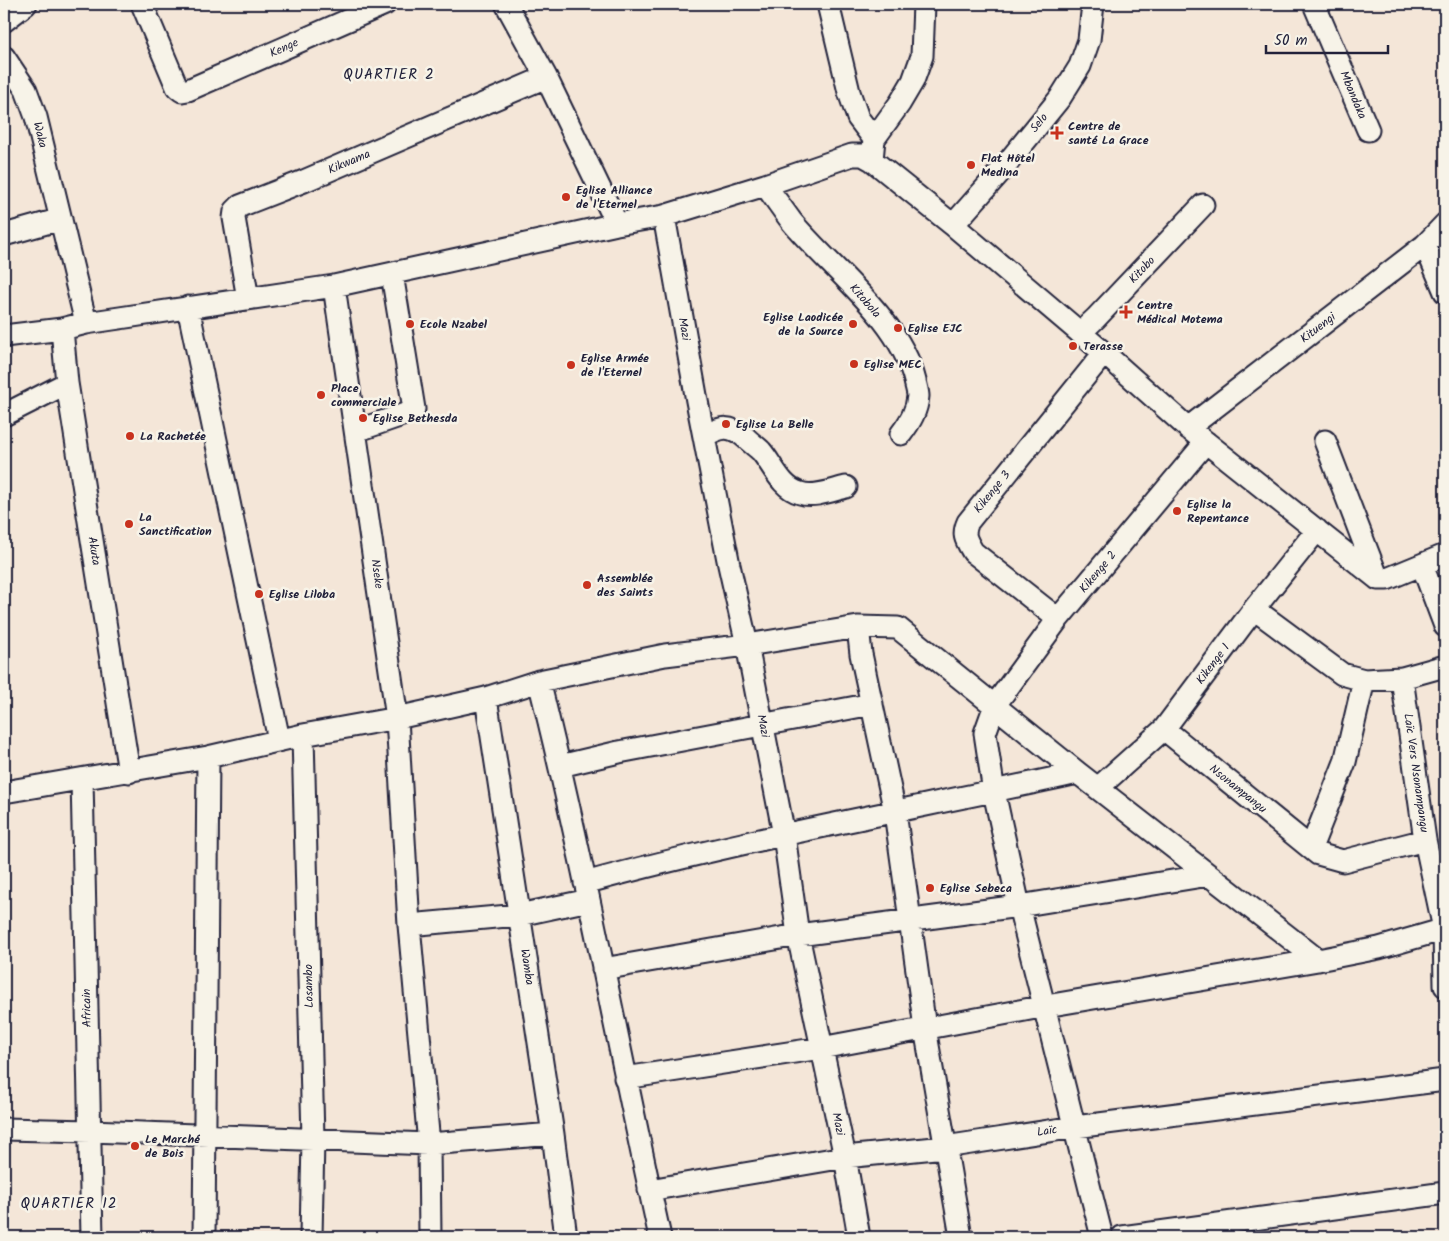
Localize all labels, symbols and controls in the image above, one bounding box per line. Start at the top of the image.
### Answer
scale bar [1266,22,1389,54]
text: 50 m [1274,29,1308,53]
street label: Kenge [266,33,302,63]
district label: QUARTIER 2 [343,63,435,87]
street label: Mbandaka [1334,68,1372,122]
street label: Selo [1025,109,1053,137]
place label: Centre de santé La Grace [1068,117,1149,150]
street label: Waka [28,120,52,150]
marker: Centre de santé La Grace [1050,126,1064,140]
street label: Kikwama [325,144,374,179]
place label: Flat Hôtel Medina [981,149,1035,182]
marker: Flat Hôtel Medina [965,159,977,171]
place label: Eglise Alliance de l'Eternel [576,181,652,214]
marker: Eglise Alliance de l'Eternel [560,191,572,203]
street label: Kitobo [1124,252,1160,288]
street label: Kitobola [845,280,886,323]
place label: Centre Médical Motema [1137,296,1223,329]
marker: Centre Médical Motema [1119,305,1133,319]
street label: Kituengi [1296,307,1341,348]
place label: Eglise Laodicée de la Source [763,308,843,341]
place label: Ecole Nzabel [420,315,488,334]
street label: Mazi [673,316,696,343]
marker: Ecole Nzabel [404,318,416,330]
marker: Eglise Laodicée de la Source [847,318,859,330]
place label: Eglise EJC [908,319,963,338]
marker: Eglise EJC [892,322,904,334]
place label: Terasse [1083,337,1123,356]
marker: Terasse [1067,340,1079,352]
place label: Eglise Armée de l'Eternel [581,349,649,382]
place label: Eglise MEC [864,355,922,374]
marker: Eglise MEC [848,358,860,370]
marker: Eglise Armée de l'Eternel [565,359,577,371]
place label: Place commerciale [331,379,396,412]
marker: Place commerciale [315,389,327,401]
place label: Eglise Bethesda [373,409,457,428]
marker: Eglise Bethesda [357,412,369,424]
place label: Eglise La Belle [736,415,814,434]
marker: Eglise La Belle [720,418,732,430]
place label: La Rachetée [140,427,206,446]
marker: La Rachetée [124,430,136,442]
street label: Kikenge 3 [969,466,1015,517]
place label: Eglise la Repentance [1187,495,1249,528]
marker: Eglise la Repentance [1171,505,1183,517]
place label: La Sanctification [139,508,212,541]
marker: La Sanctification [123,518,135,530]
street label: Akuta [82,535,106,567]
street label: Kikenge 2 [1075,547,1121,597]
street label: Nseke [366,558,389,591]
place label: Assemblée des Saints [597,569,653,602]
marker: Assemblée des Saints [581,579,593,591]
place label: Eglise Liloba [269,585,335,604]
marker: Eglise Liloba [253,588,265,600]
street label: Kikenge 1 [1191,639,1235,689]
street label: Laïc Vers Nsonampangu [1398,712,1434,834]
street label: Mazi [751,713,775,740]
street label: Nsonampangu [1205,760,1271,818]
place label: Eglise Sebeca [940,879,1012,898]
marker: Eglise Sebeca [924,882,936,894]
street label: Wamba [515,947,539,987]
street label: Losambo [299,964,319,1008]
street label: Africain [77,988,97,1028]
street label: Mazi [826,1111,850,1138]
street label: Laïc [1035,1120,1059,1142]
place label: Le Marché de Bois [145,1130,200,1163]
marker: Le Marché de Bois [129,1140,141,1152]
district label: QUARTIER 12 [20,1192,118,1216]

